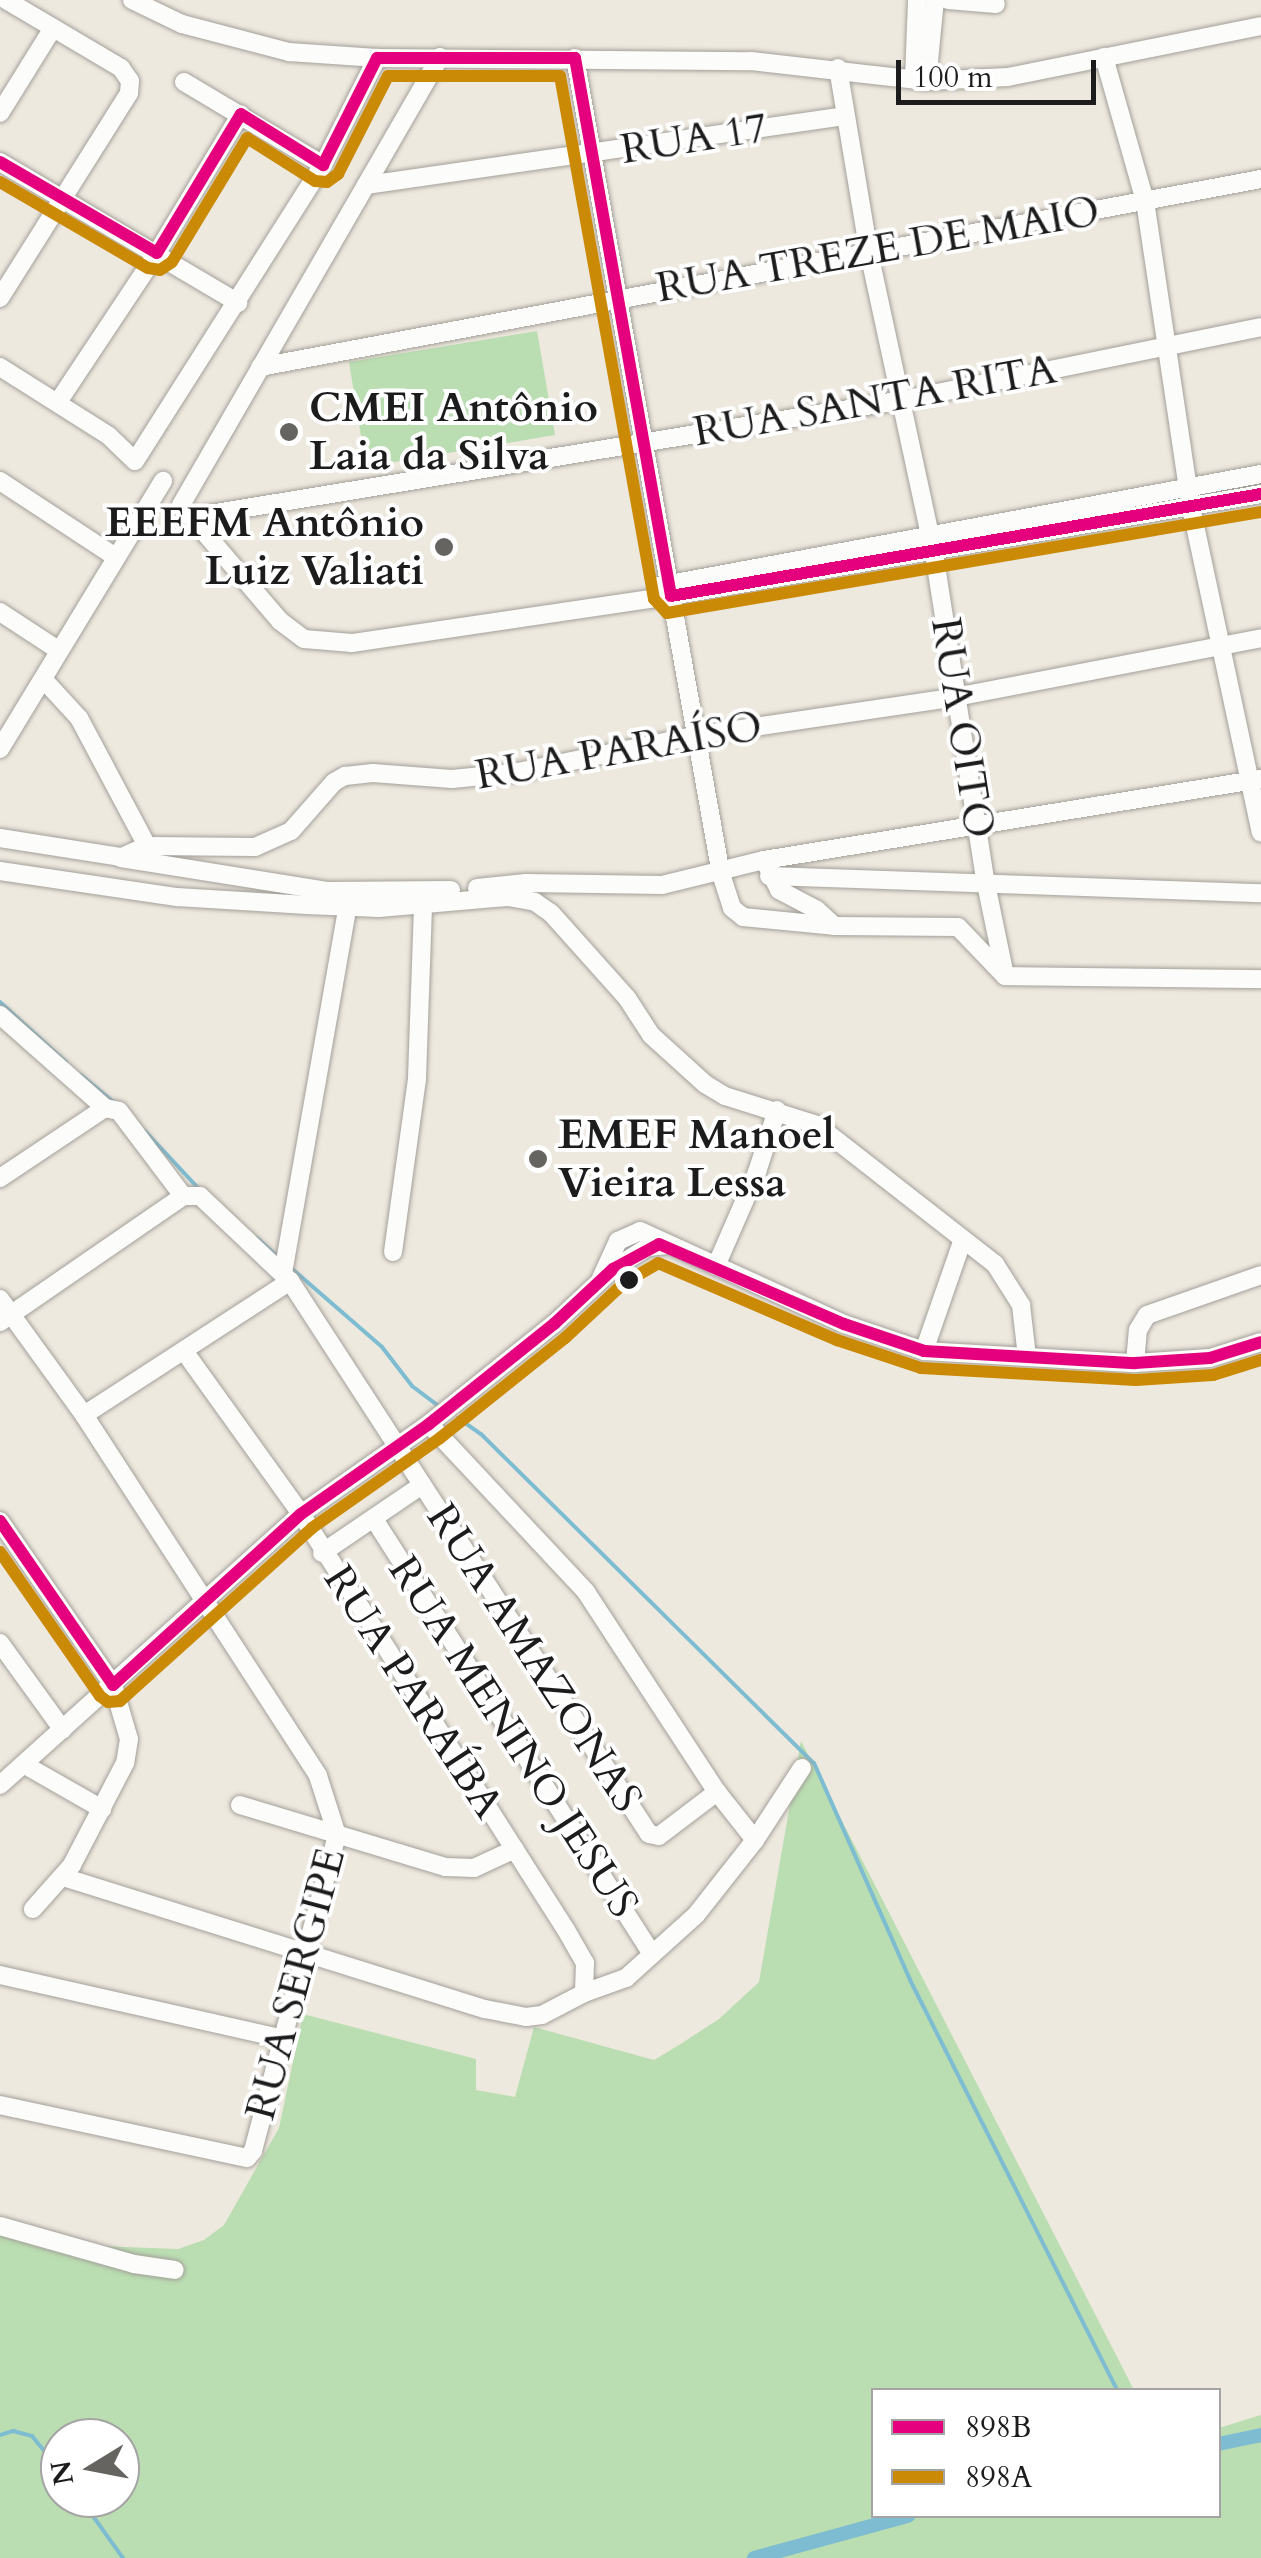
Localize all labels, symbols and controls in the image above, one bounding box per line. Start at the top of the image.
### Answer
scale bar [901,40,1101,102]
text: 100 m [913,57,993,98]
street label: RUA 17 [617,103,771,175]
street label: RUA TREZE DE MAIO [653,186,1103,314]
street label: RUA SANTA RITA [690,344,1060,458]
place label: CMEI Antônio Laia da Silva [309,383,598,482]
marker: CMEI Antônio Laia da Silva [278,421,300,443]
place label: EEEFM Antônio Luiz Valiati [105,498,424,596]
marker: EEEFM Antônio Luiz Valiati [433,536,455,558]
street label: RUA OITO [920,614,1004,842]
street label: RUA PARAÍSO [472,701,766,801]
place label: EMEF Manoel Vieira Lessa [558,1110,835,1208]
marker: EMEF Manoel Vieira Lessa [527,1148,549,1170]
unlabelled marker [619,1270,639,1290]
street label: RUA AMAZONAS [416,1495,652,1821]
street label: RUA MENINO JESUS [377,1547,649,1927]
street label: RUA PARAÍBA [313,1556,513,1828]
street label: RUA SERGIPE [236,1843,356,2125]
legend [871,2388,1221,2518]
text: 898B [965,2407,1032,2448]
north arrow [40,2418,140,2518]
text: 898A [965,2457,1032,2498]
text: N [42,2458,83,2488]

